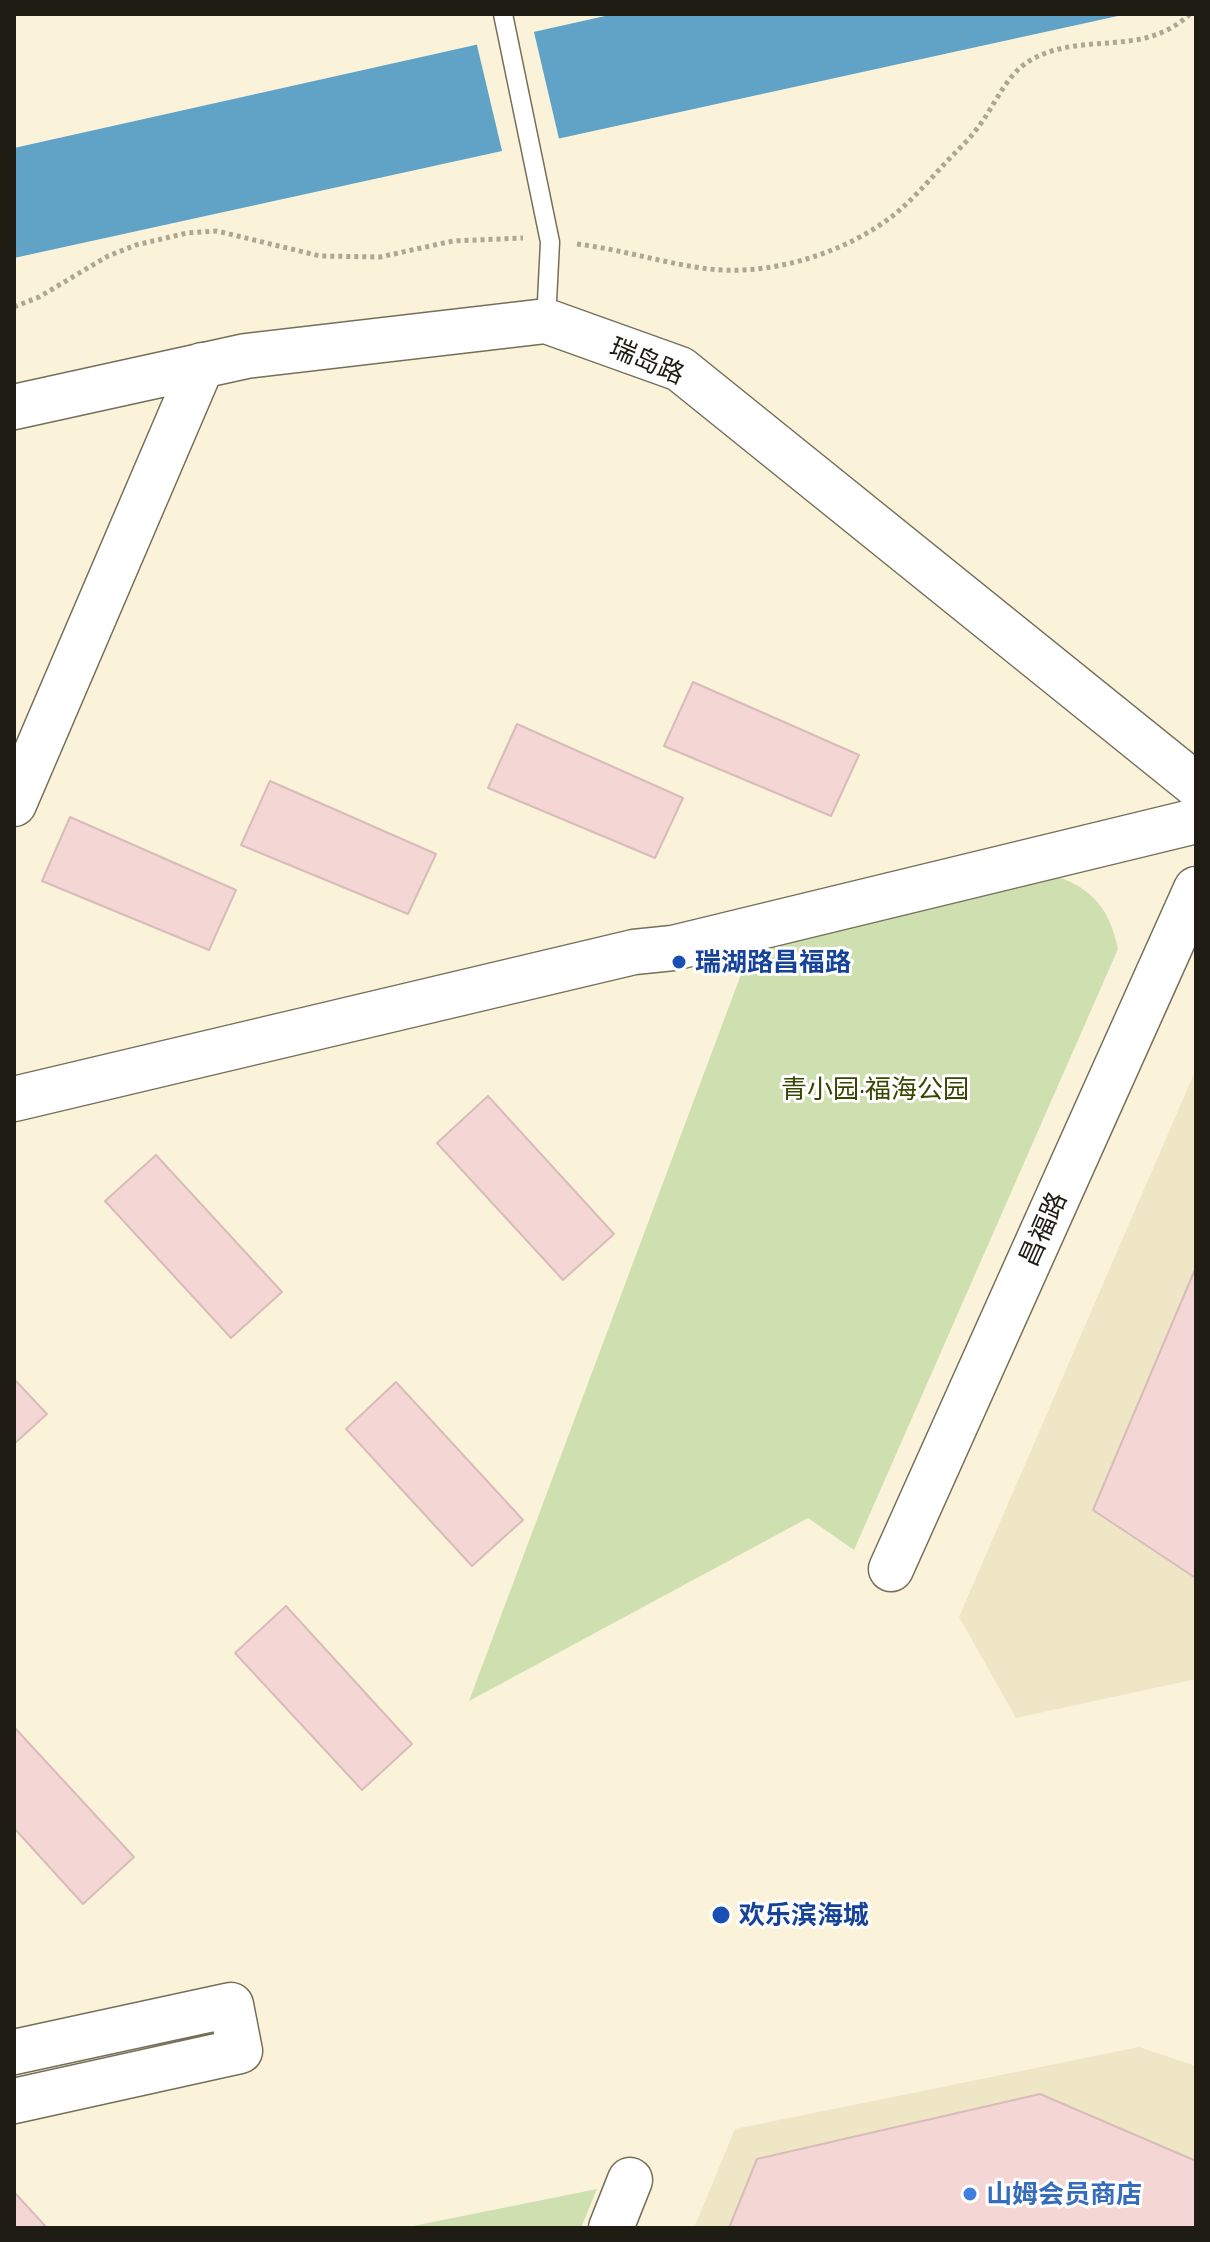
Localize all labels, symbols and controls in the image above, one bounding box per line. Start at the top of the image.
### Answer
street label: 瑞岛路 [605,331,689,391]
place label: 瑞湖路昌福路 [695,946,851,978]
marker: 瑞湖路昌福路 [670,953,688,971]
park label: 青小园·福海公园 [781,1073,969,1105]
street label: 昌福路 [1013,1187,1073,1271]
place label: 欢乐滨海城 [739,1899,869,1931]
marker: 欢乐滨海城 [710,1904,732,1926]
place label: 山姆会员商店 [986,2178,1142,2210]
marker: 山姆会员商店 [961,2185,979,2203]

